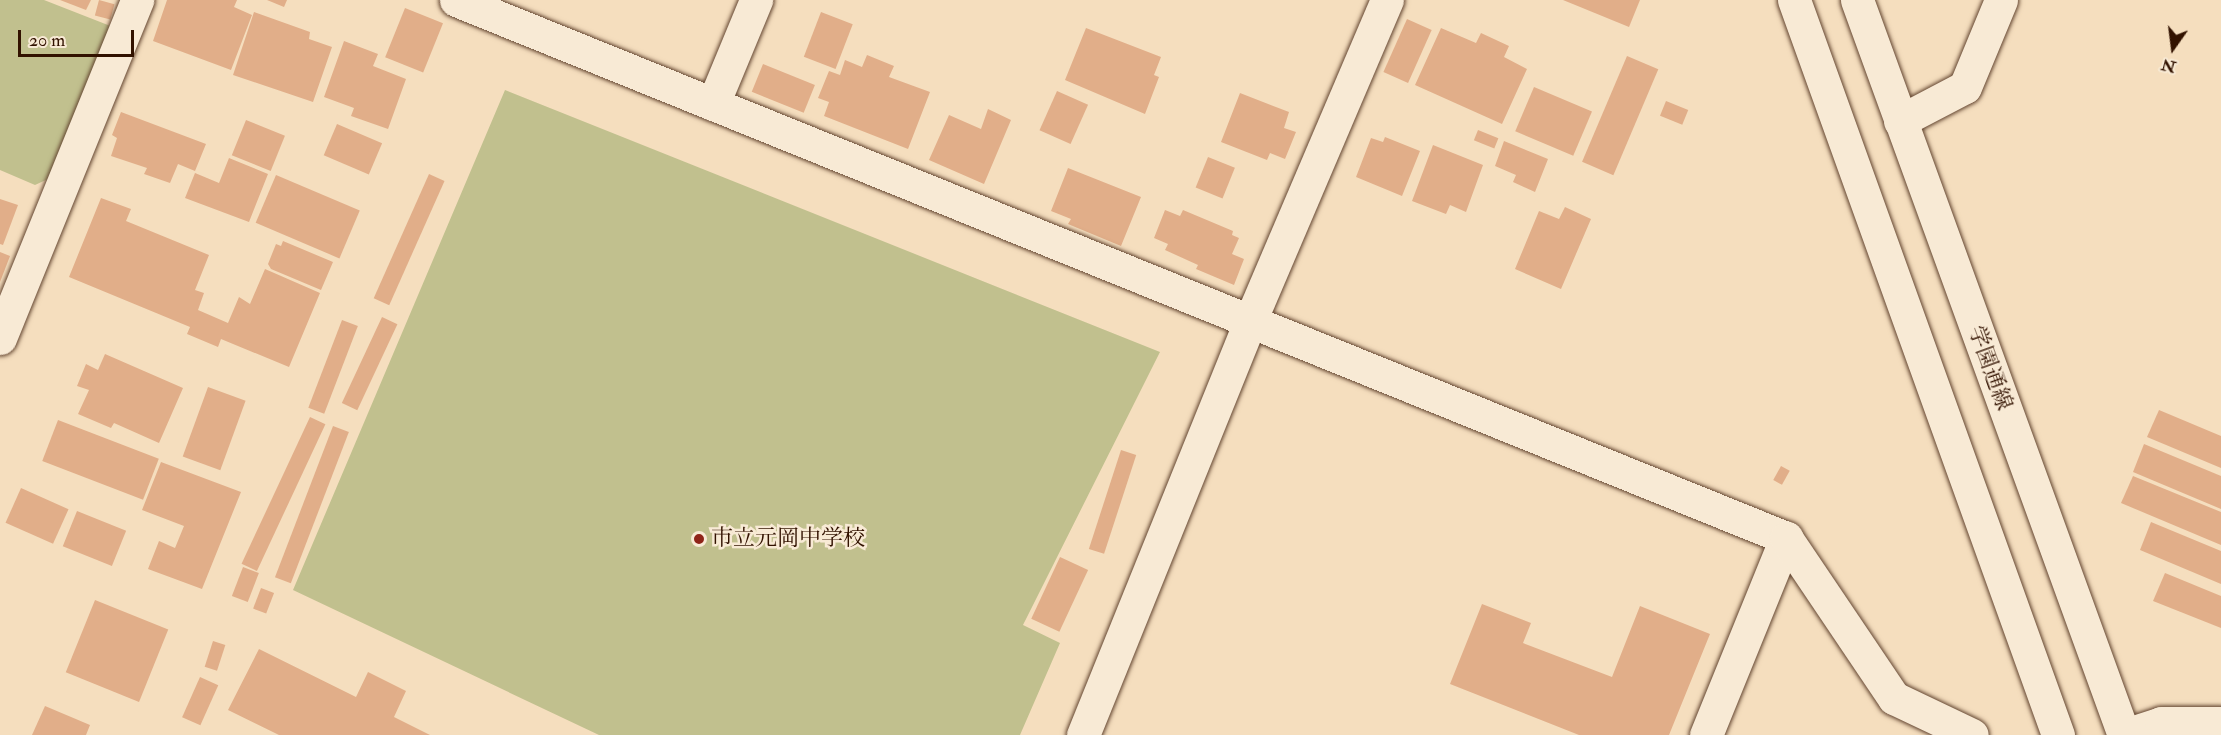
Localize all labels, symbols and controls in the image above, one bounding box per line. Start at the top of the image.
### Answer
scale bar [21,18,136,56]
north arrow [2143,18,2203,78]
text: 20 m [29,29,65,52]
text: N [2159,54,2178,77]
street label: 学園通線 [1963,322,2017,414]
place label: 市立元岡中学校 [711,526,865,552]
marker: 市立元岡中学校 [692,532,706,546]

